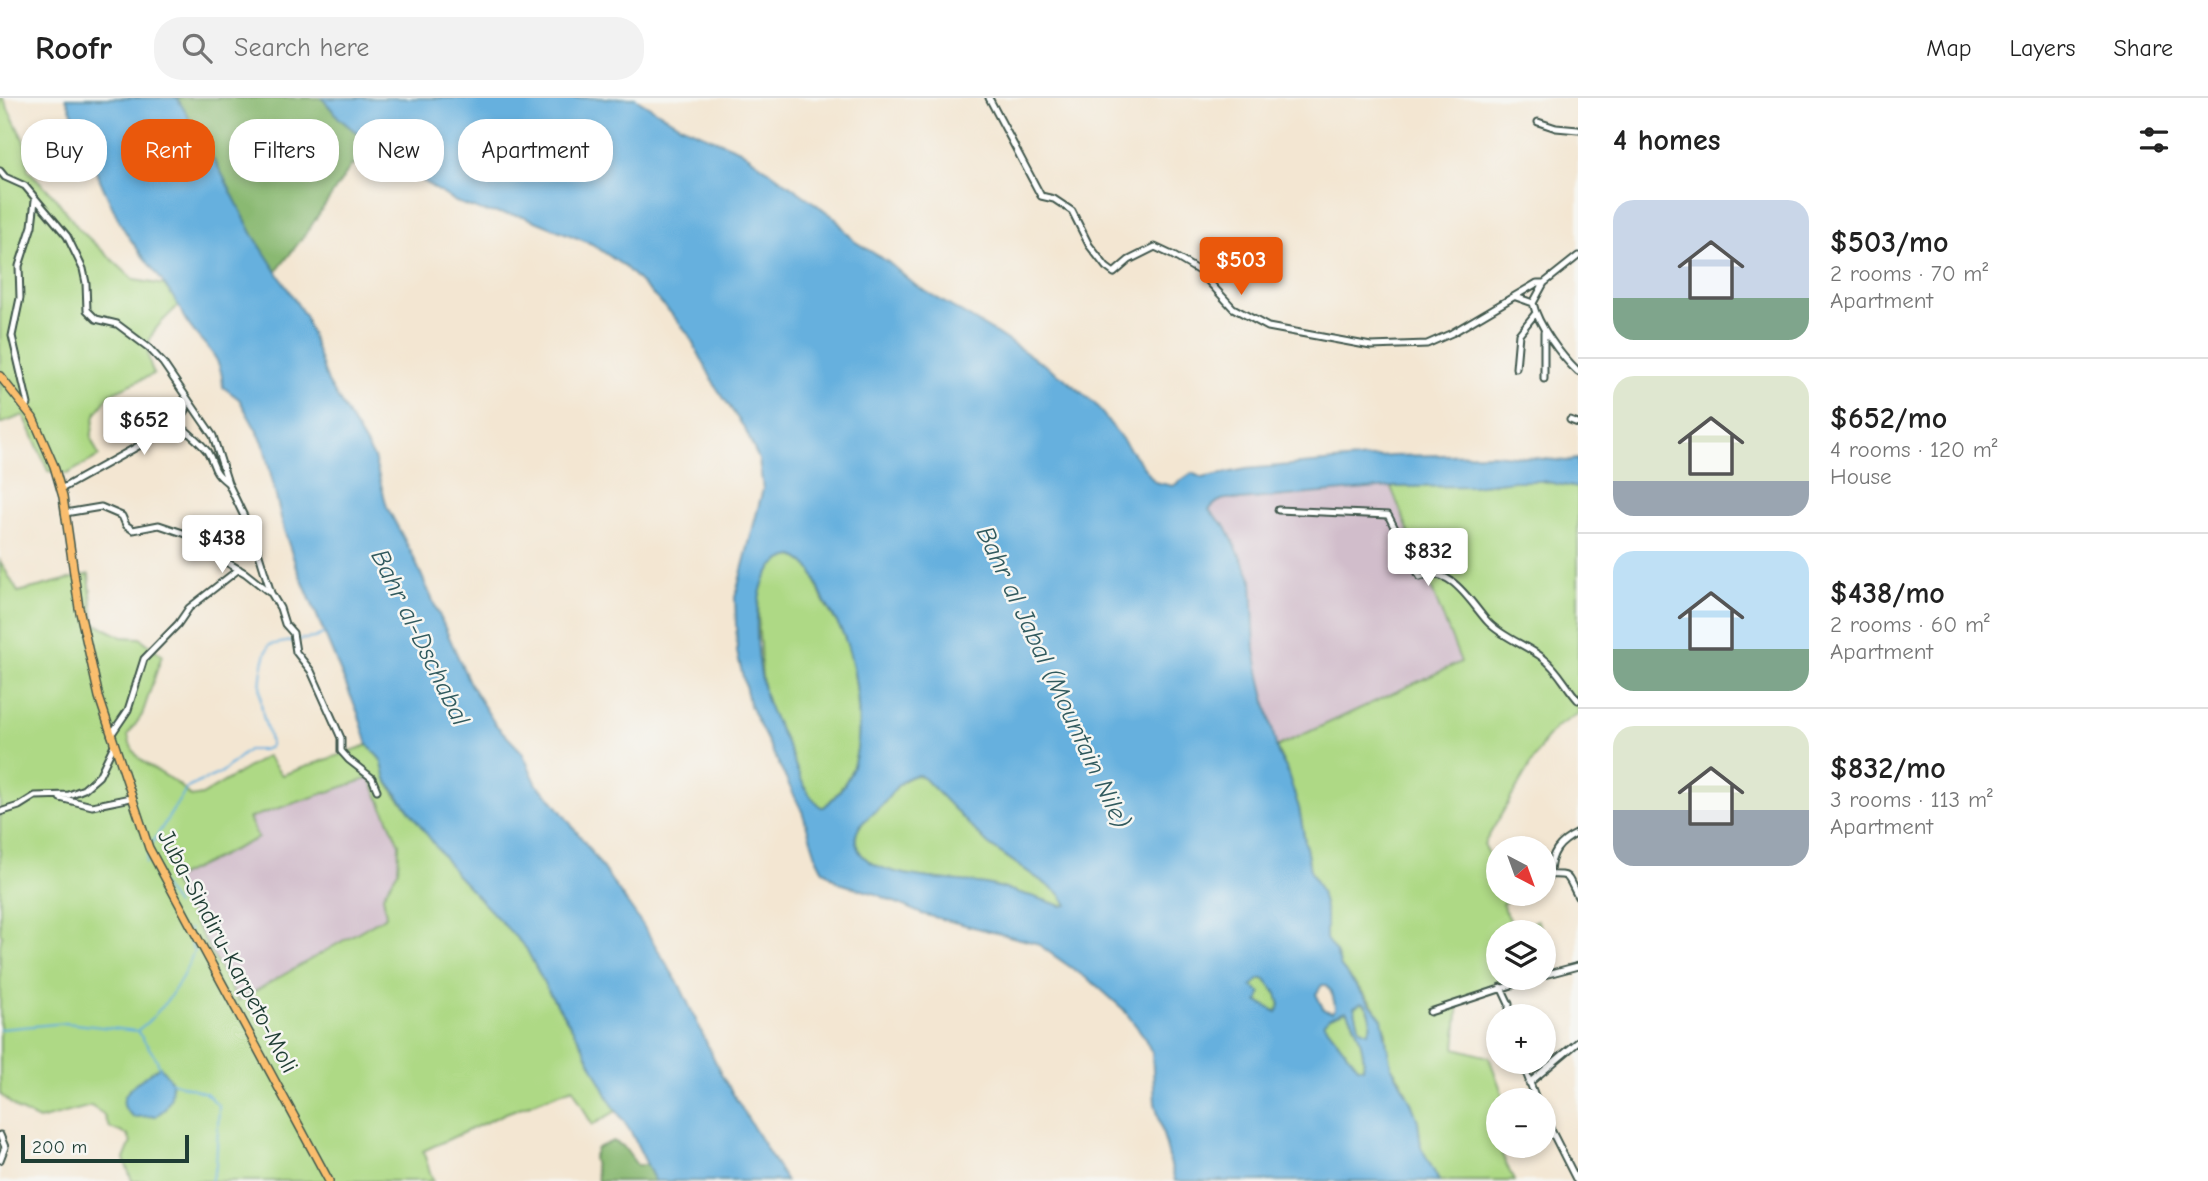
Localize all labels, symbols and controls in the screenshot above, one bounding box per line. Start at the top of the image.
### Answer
search box [154,17,644,80]
text: Roofr [35,29,112,67]
icon: search [178,29,216,67]
text: Search here [234,33,369,63]
text: Map [1926,34,1972,62]
text: Layers [2010,34,2075,62]
text: Share [2113,34,2173,62]
chip: Buy [21,119,107,182]
chip: Rent [121,119,215,182]
chip: Filters [229,119,339,182]
chip: New [353,119,444,182]
chip: Apartment [458,119,613,182]
icon: filters [2135,121,2173,159]
text: 4 homes [1613,123,1720,158]
text: $503/mo [1830,225,1948,260]
icon: home [1669,228,1753,312]
pin: $503 [1200,238,1282,297]
text: $503 [1216,246,1266,273]
text: 2 rooms · 70 m² [1830,260,1988,287]
text: Apartment [1830,287,1933,314]
pin: $652 [103,398,185,457]
text: $652/mo [1830,401,1947,436]
icon: home [1669,404,1753,488]
text: $652 [119,406,169,433]
text: 4 rooms · 120 m² [1830,436,1997,463]
text: House [1830,463,1892,490]
pin: $438 [181,516,263,575]
water label: Bahr al Jabal (Mountain Nile) [970,521,1136,833]
text: $438 [198,524,246,551]
pin: $832 [1387,528,1469,588]
text: $832 [1404,537,1452,564]
water label: Bahr al-Dschabal [364,544,476,731]
text: $438/mo [1830,576,1945,611]
icon: home [1669,579,1753,663]
text: 2 rooms · 60 m² [1830,611,1990,638]
text: Apartment [1830,638,1933,665]
text: $832/mo [1830,751,1946,786]
icon: home [1669,754,1753,838]
text: 3 rooms · 113 m² [1830,786,1993,813]
text: Apartment [1830,813,1933,840]
street label: Juba-Sindiru-Karpeto-Moli [152,824,304,1078]
north arrow [1486,836,1556,906]
map controls [1486,836,1556,1158]
button: layers [1486,920,1556,990]
button: + [1486,1004,1556,1074]
button: − [1486,1088,1556,1158]
scale bar [21,1132,189,1164]
text: 200 m [32,1136,87,1158]

